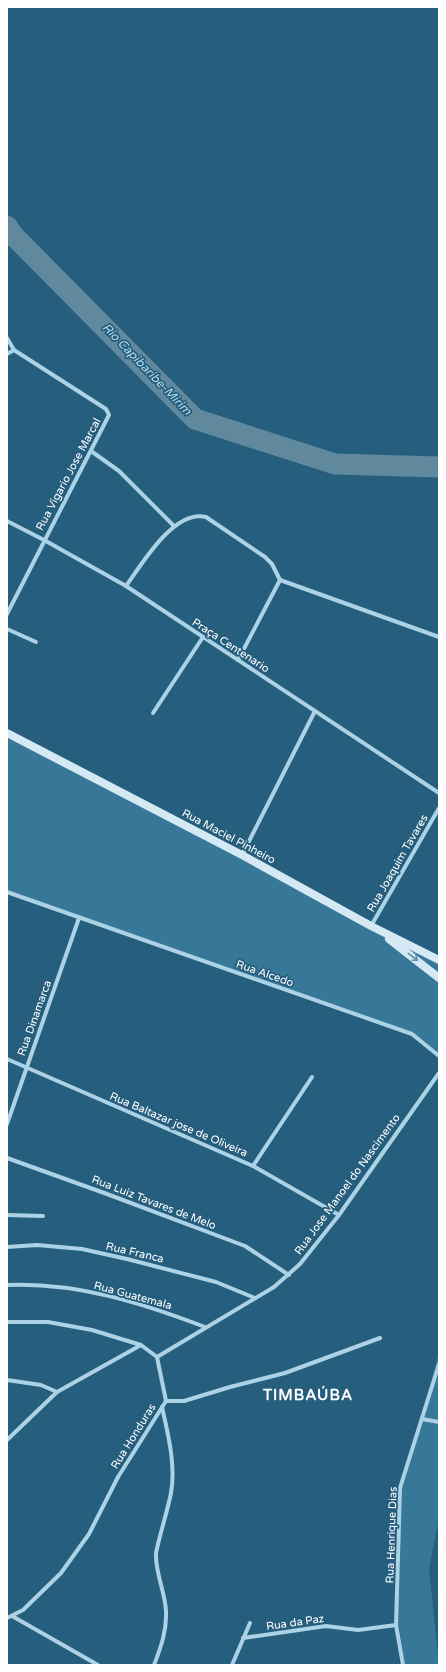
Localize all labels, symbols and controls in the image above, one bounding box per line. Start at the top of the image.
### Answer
water label: Rio Capibaribe-Mirim [100,320,195,418]
street label: Rua Vigario Jose Marcal [33,416,104,533]
street label: Praça Centenario [190,616,272,675]
street label: Rua Maciel Pinheiro [180,806,278,867]
street label: Rua Joaquim Tavares [364,812,431,914]
one-way arrow [408,953,419,962]
street label: Rua Alcedo [234,958,296,990]
street label: Rua Dinamarca [15,978,54,1058]
street label: Rua Baltazar jose de Oliveira [108,1089,250,1159]
street label: Rua Jose Manoel do Nascimento [292,1111,403,1257]
street label: Rua Luiz Tavares de Melo [90,1173,218,1232]
street label: Rua Franca [105,1240,165,1265]
street label: Rua Guatemala [92,1279,173,1312]
district label: TIMBAÚBA [262,1385,353,1404]
street label: Rua Honduras [108,1401,159,1471]
street label: Rua Henrique Dias [383,1486,400,1584]
street label: Rua da Paz [265,1612,325,1633]

